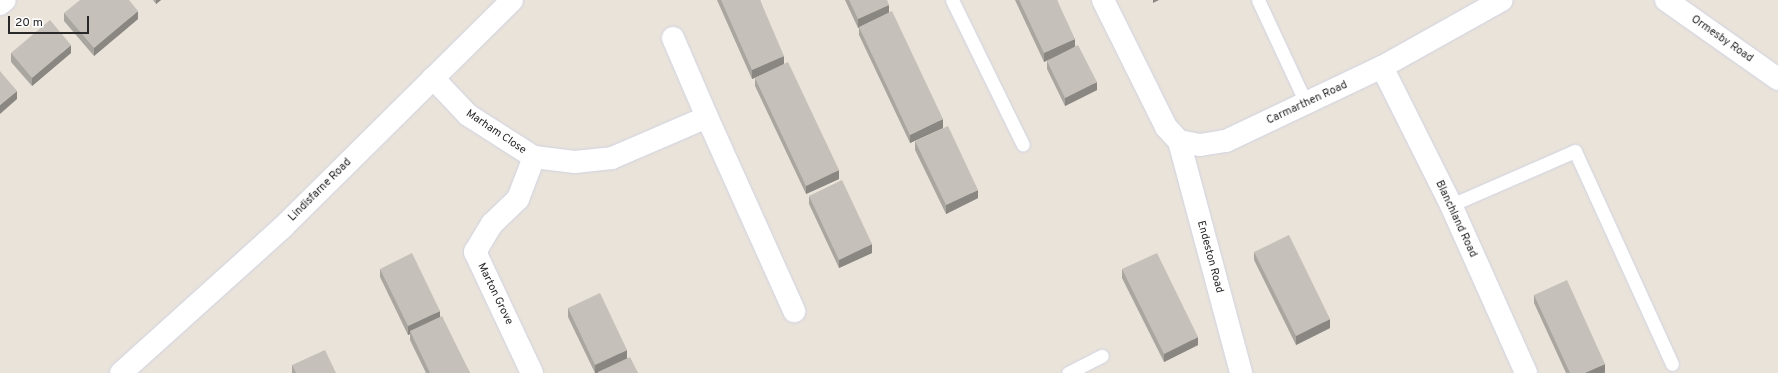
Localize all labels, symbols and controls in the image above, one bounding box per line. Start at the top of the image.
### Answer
scale bar [10,8,91,34]
street label: Ormesby Road [1688,13,1756,65]
text: 20 m [15,15,43,31]
street label: Carmarthen Road [1265,79,1349,127]
street label: Marham Close [463,107,529,157]
street label: Lindisfarne Road [286,156,354,224]
street label: Blanchland Road [1432,178,1480,260]
street label: Endeston Road [1194,219,1226,295]
street label: Marton Grove [474,261,516,327]

